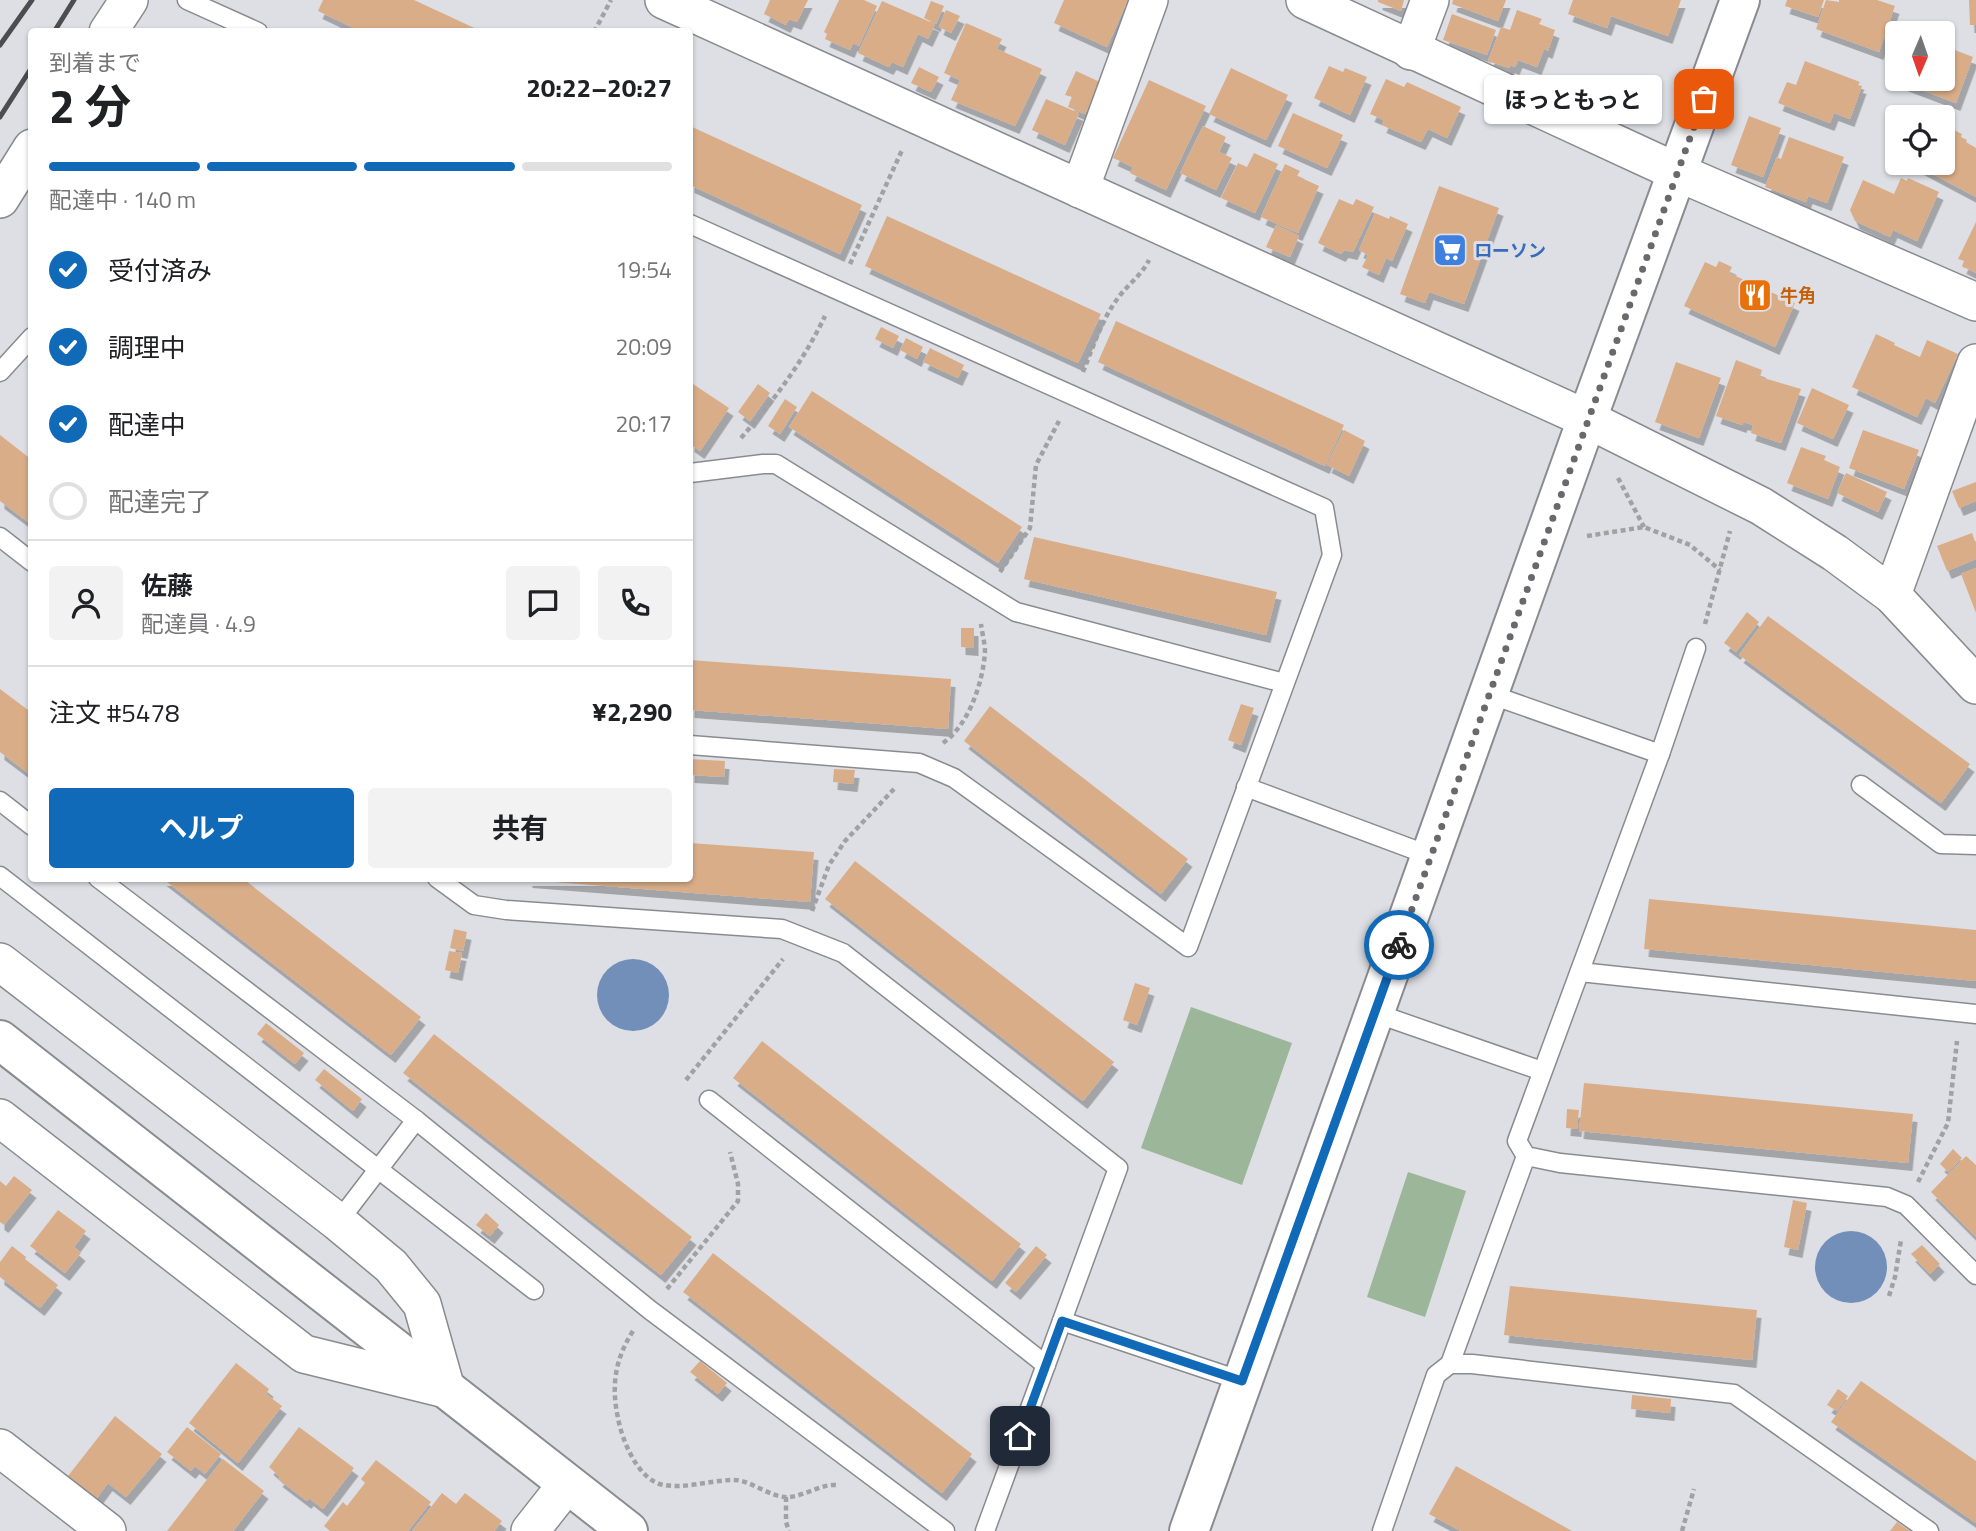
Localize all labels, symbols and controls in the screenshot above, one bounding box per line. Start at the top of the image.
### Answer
north arrow [1885,21,1955,91]
map controls [1885,21,1955,175]
text: 到着まで [49,45,141,80]
text: 20:22–20:27 [526,68,672,107]
pin [1674,69,1734,129]
text: 2 分 [49,71,131,141]
callout: ほっともっと [1484,74,1662,124]
icon: bag [1685,80,1723,118]
text: ほっともっと [1504,82,1642,117]
button: locate [1885,105,1955,175]
text: 配達中 · 140 m [49,182,196,217]
supermarket icon: ローソン [1431,231,1469,269]
place label: ローソン [1474,237,1546,264]
icon: check [49,251,87,289]
text: 受付済み [108,251,212,290]
text: 19:54 [615,252,672,287]
restaurant icon: 牛角 [1736,276,1774,314]
place label: 牛角 [1780,282,1816,309]
icon: check [49,328,87,366]
text: 調理中 [108,328,186,367]
text: 20:09 [615,329,672,364]
icon: check [49,405,87,443]
text: 配達中 [108,405,186,444]
text: 20:17 [615,406,672,441]
text: 配達完了 [108,482,212,521]
button: person [49,566,123,640]
text: 佐藤 [141,566,193,605]
button: chat [506,566,580,640]
button: phone [598,566,672,640]
text: 配達員 · 4.9 [141,606,256,641]
text: ¥2,290 [592,692,672,731]
text: 注文 #5478 [49,693,180,732]
button: ヘルプ [49,788,354,868]
button: 共有 [368,788,672,868]
courier [1364,910,1434,980]
icon: bike [1380,926,1418,964]
pin [990,1406,1050,1466]
icon: home [1001,1417,1039,1455]

